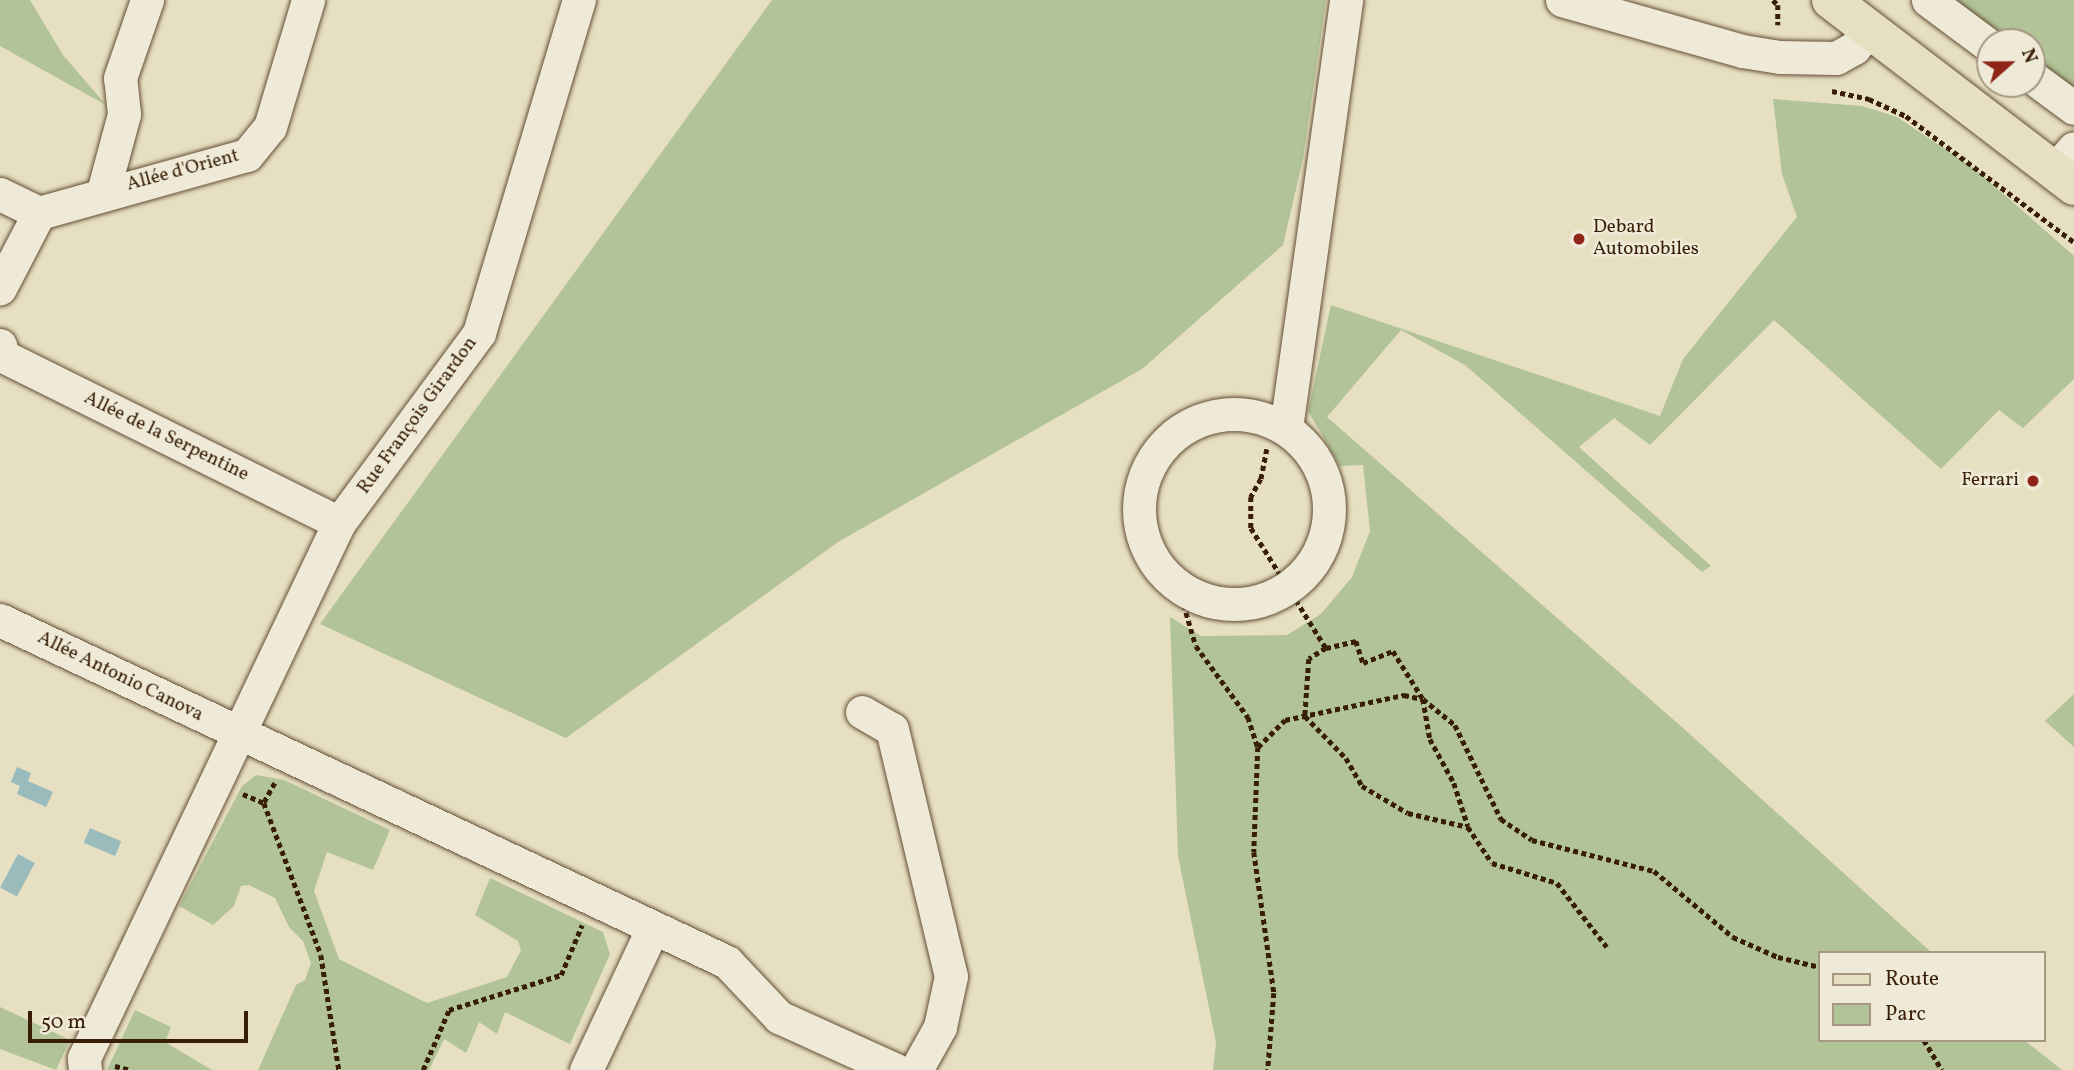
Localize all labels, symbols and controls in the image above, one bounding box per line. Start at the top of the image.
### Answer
north arrow [1976,28,2046,98]
text: N [2014,45,2043,67]
street label: Allée d'Orient [124,145,242,197]
place label: Debard Automobiles [1593,217,1699,261]
marker: Debard Automobiles [1571,231,1587,247]
street label: Rue François Girardon [353,333,483,499]
street label: Allée de la Serpentine [80,387,252,487]
place label: Ferrari [1961,470,2019,492]
marker: Ferrari [2025,473,2041,489]
street label: Allée Antonio Canova [33,627,207,727]
legend [1818,951,2046,1042]
text: Route [1885,965,1939,994]
scale bar [32,996,252,1040]
text: Parc [1885,1000,1926,1029]
text: 50 m [41,1008,86,1037]

